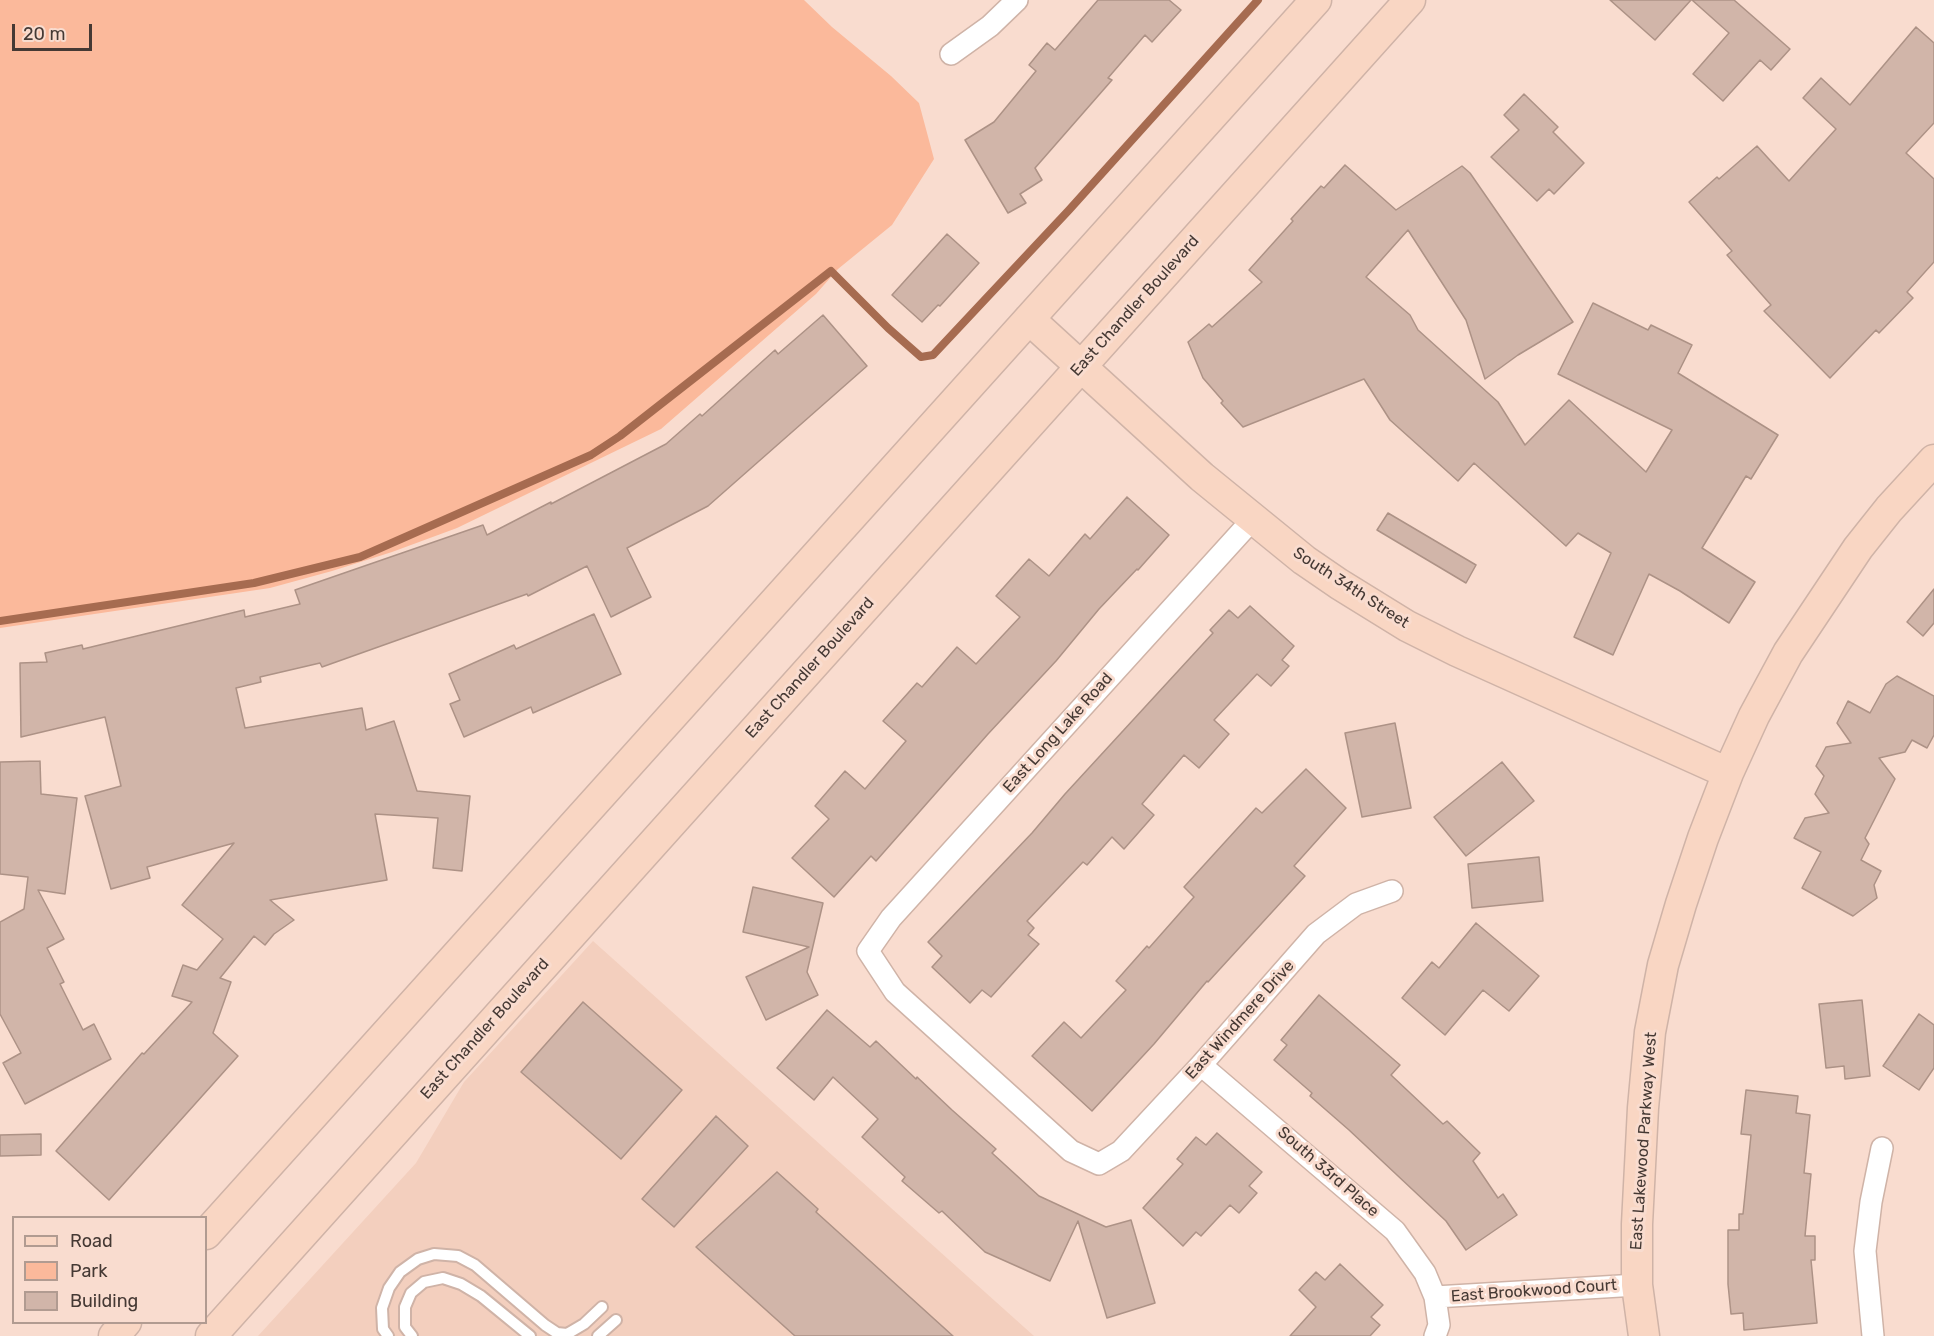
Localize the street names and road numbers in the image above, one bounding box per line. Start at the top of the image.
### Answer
street label: East Chandler Boulevard [1067,232,1203,380]
street label: South 34th Street [1289,543,1413,633]
street label: East Chandler Boulevard [742,594,878,742]
street label: East Long Lake Road [999,669,1117,797]
street label: East Chandler Boulevard [417,955,553,1103]
street label: East Windmere Drive [1182,957,1298,1083]
street label: East Lakewood Parkway West [1627,1031,1661,1251]
street label: South 33rd Place [1273,1123,1383,1221]
street label: East Brookwood Court [1450,1276,1618,1306]

